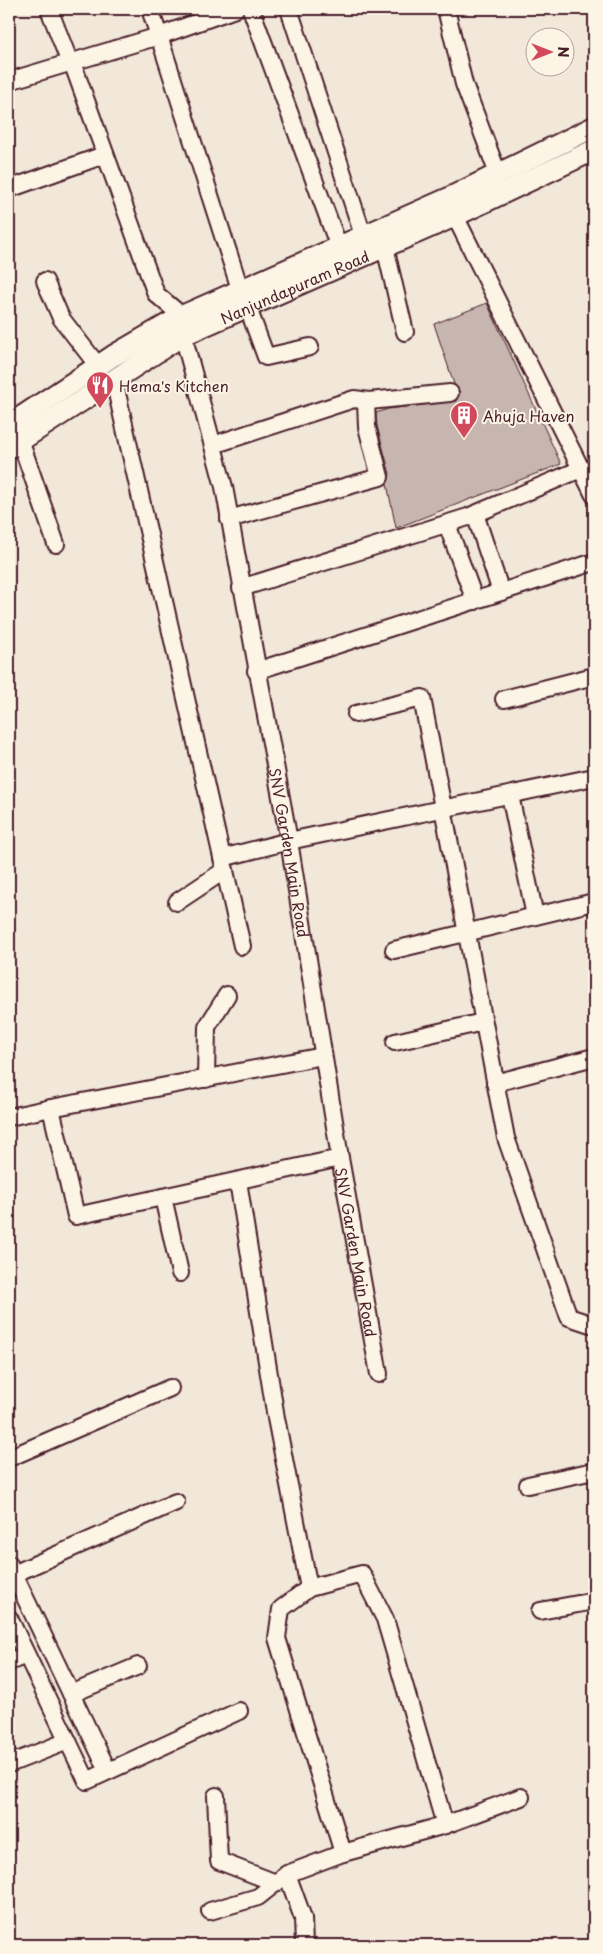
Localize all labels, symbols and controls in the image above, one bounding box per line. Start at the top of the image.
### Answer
north arrow [526,28,576,78]
text: N [553,46,574,58]
street label: Nanjundapuram Road [216,244,372,329]
restaurant icon: Hema's Kitchen [85,370,115,409]
place label: Hema's Kitchen [119,374,229,397]
building icon: Ahuja Haven [449,400,479,439]
place label: Ahuja Haven [483,404,575,427]
street label: SNV Garden Main Road [264,766,316,939]
street label: SNV Garden Main Road [330,1165,384,1339]

